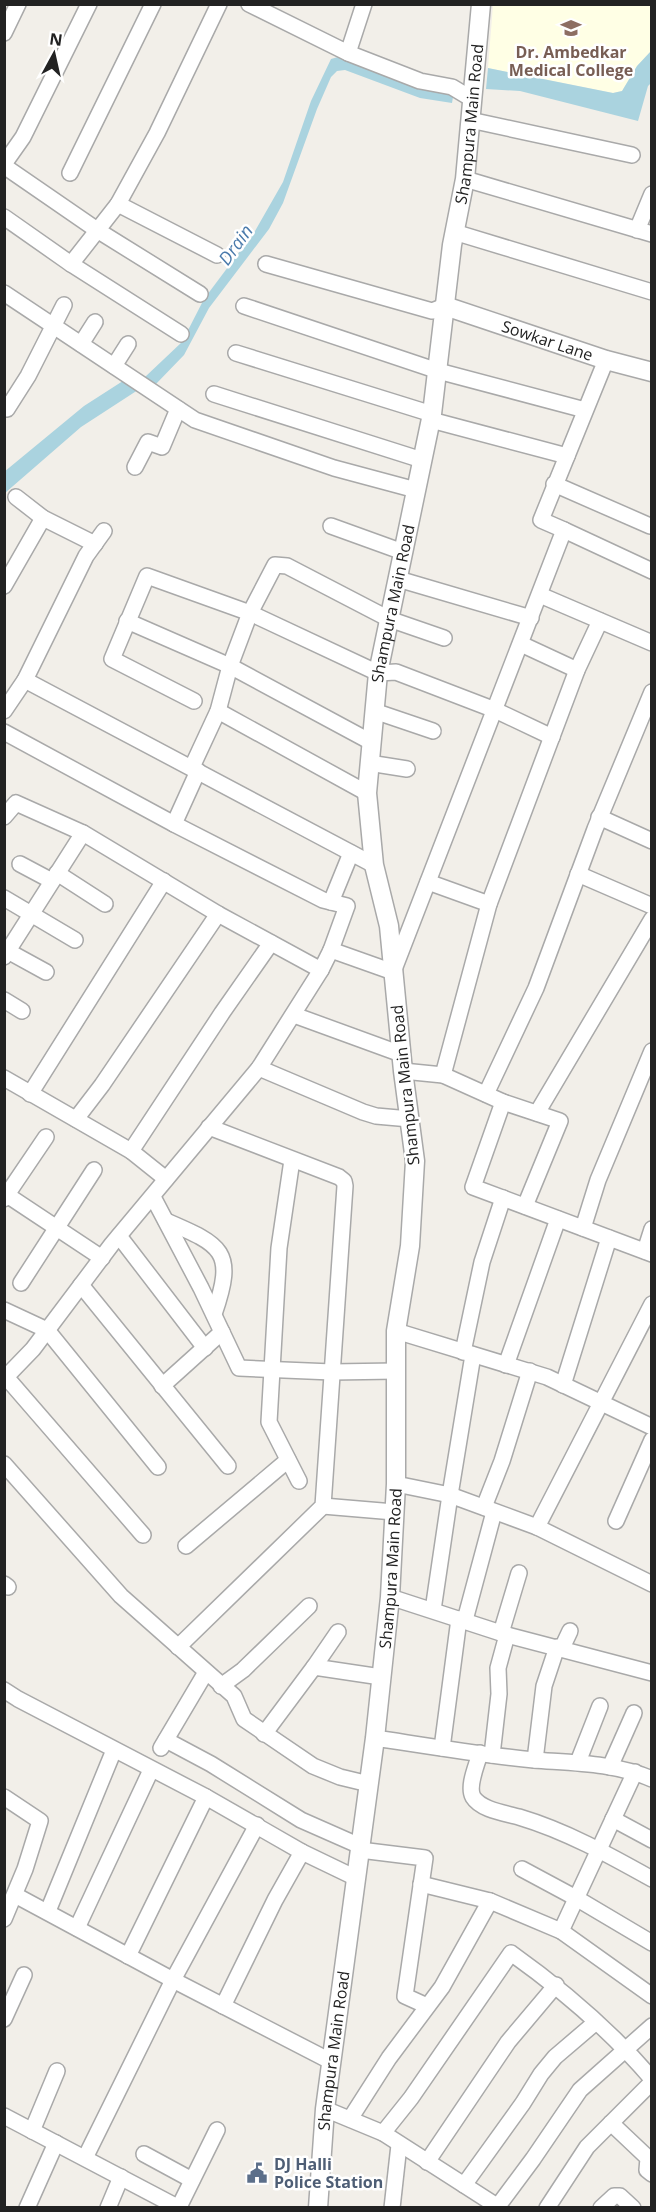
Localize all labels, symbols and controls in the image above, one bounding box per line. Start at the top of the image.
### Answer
school or university icon: Dr. Ambedkar Medical College [559,16,583,40]
north arrow [24,24,84,84]
text: N [48,27,64,51]
place label: Dr. Ambedkar Medical College [509,41,633,81]
street label: Shampura Main Road [449,43,488,206]
water label: Drain [212,219,258,269]
street label: Sowkar Lane [499,315,596,366]
street label: Shampura Main Road [366,522,420,683]
street label: Shampura Main Road [386,1004,424,1166]
street label: Shampura Main Road [374,1487,407,1650]
street label: Shampura Main Road [312,1970,354,2131]
place label: DJ Halli Police Station [274,2153,383,2193]
public building icon: DJ Halli Police Station [245,2161,269,2185]

